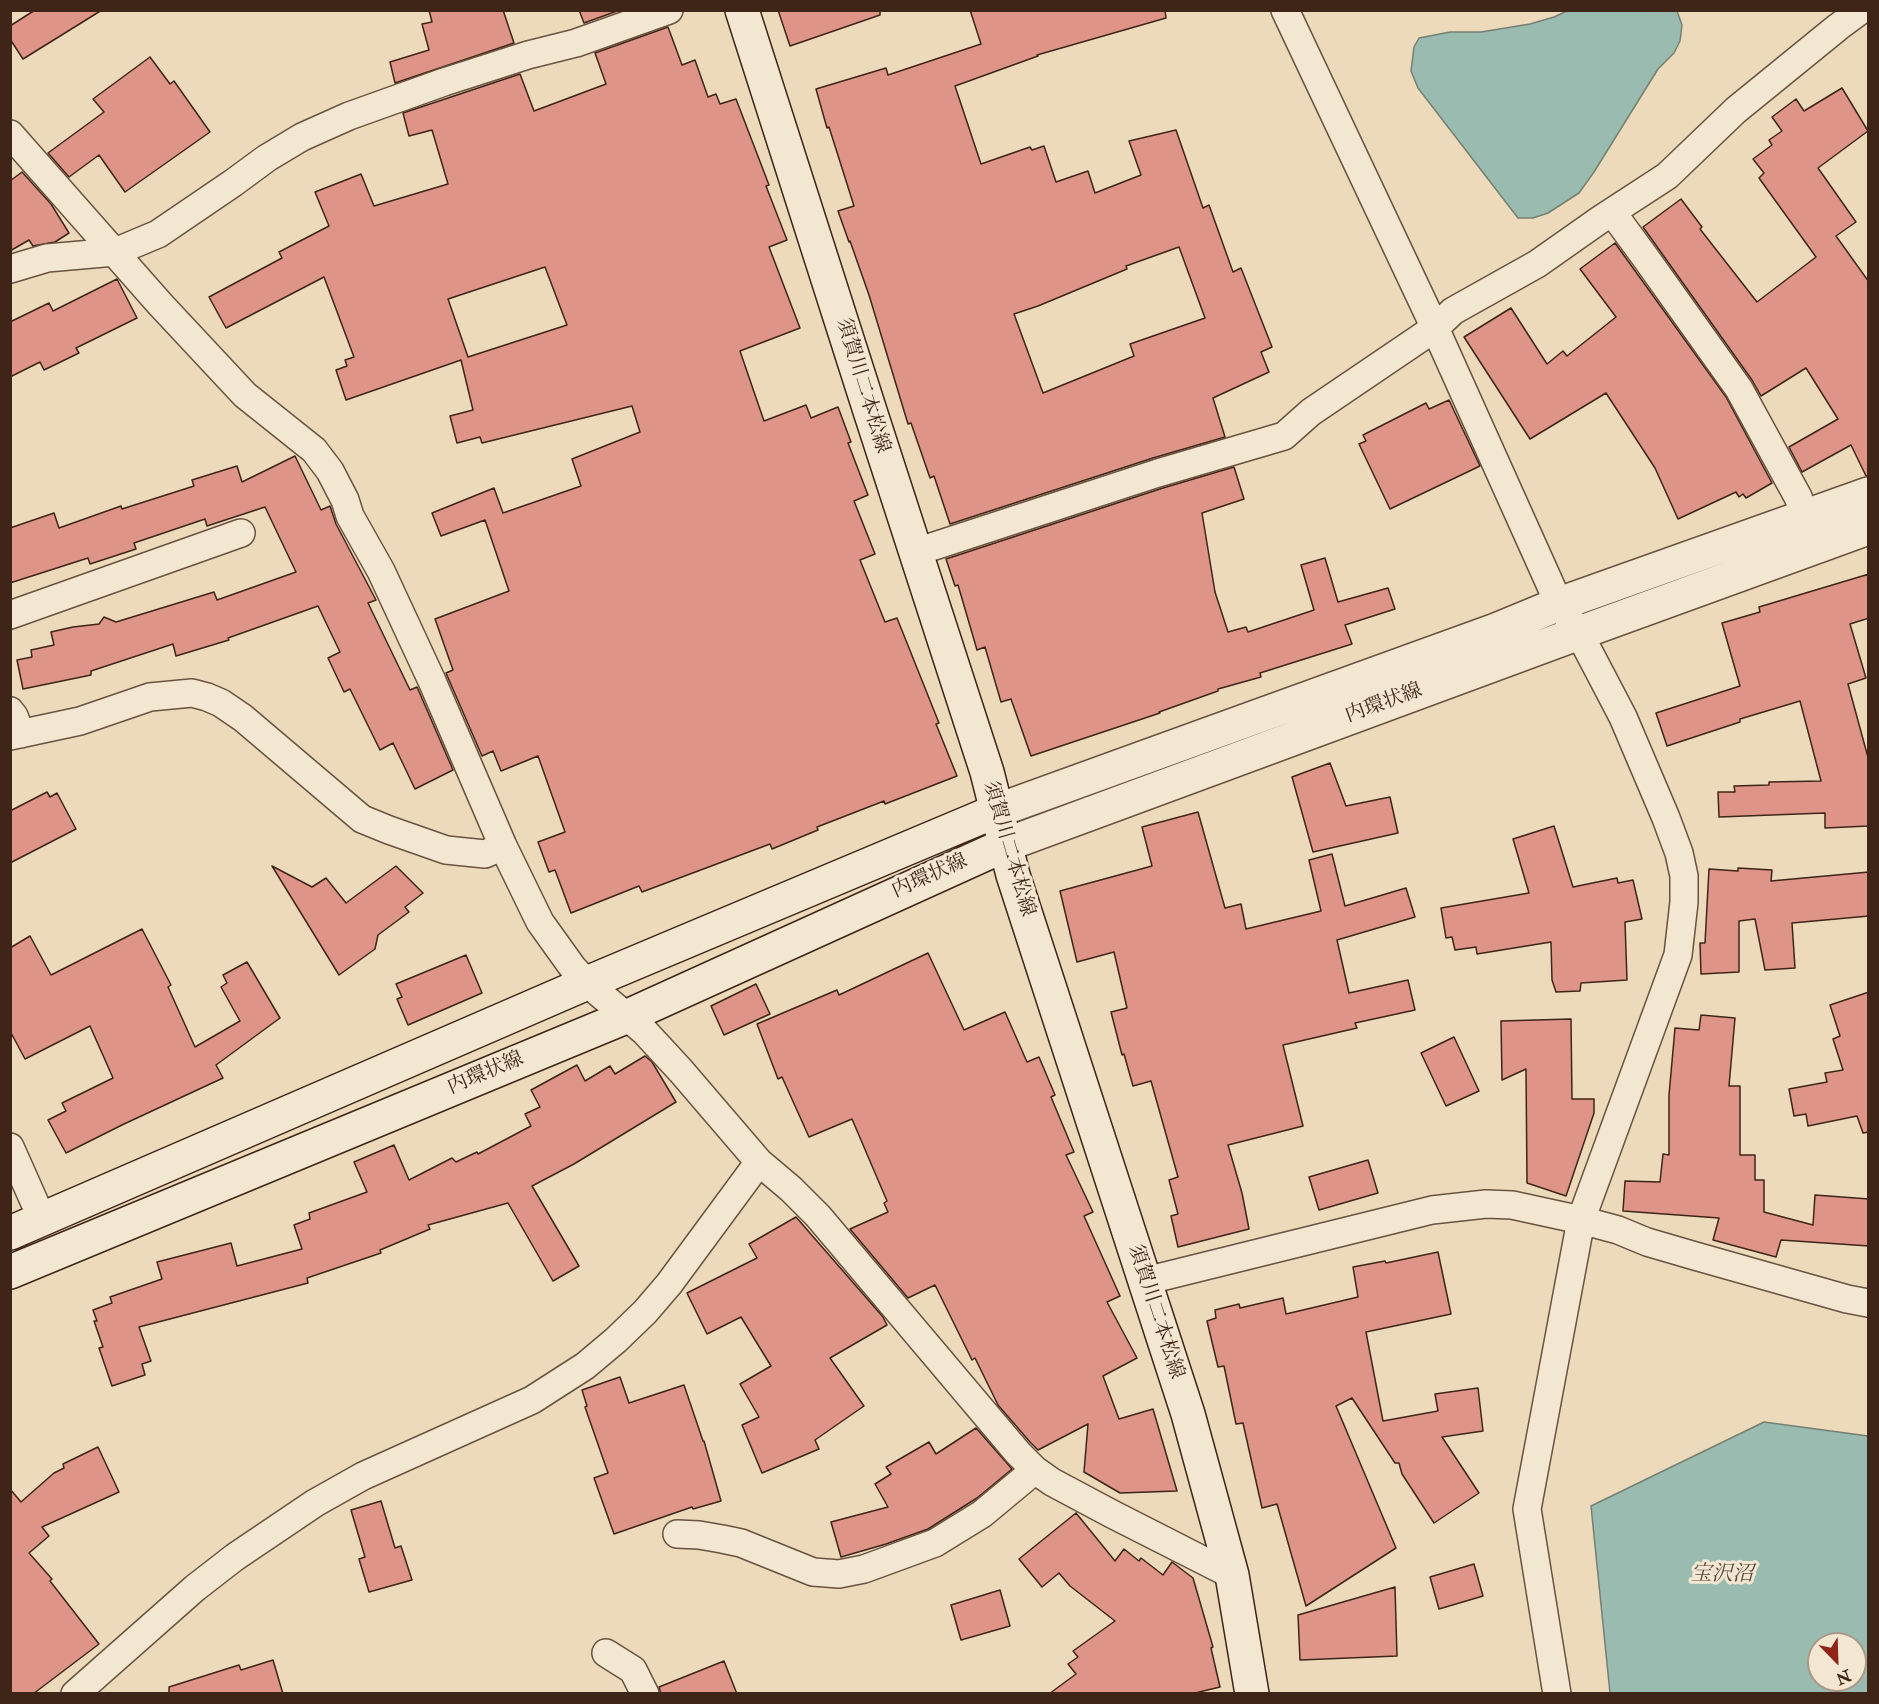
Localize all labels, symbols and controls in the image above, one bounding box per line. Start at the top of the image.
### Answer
street label: 須賀川二本松線 [830,316,894,456]
street label: 内環状線 [1342,679,1426,729]
street label: 須賀川二本松線 [977,778,1039,920]
street label: 内環状線 [889,850,971,904]
street label: 内環状線 [444,1047,528,1101]
street label: 須賀川二本松線 [1122,1242,1188,1382]
water label: 宝沢沼 [1691,1562,1753,1588]
north arrow [1807,1632,1867,1692]
text: N [1833,1665,1854,1689]

